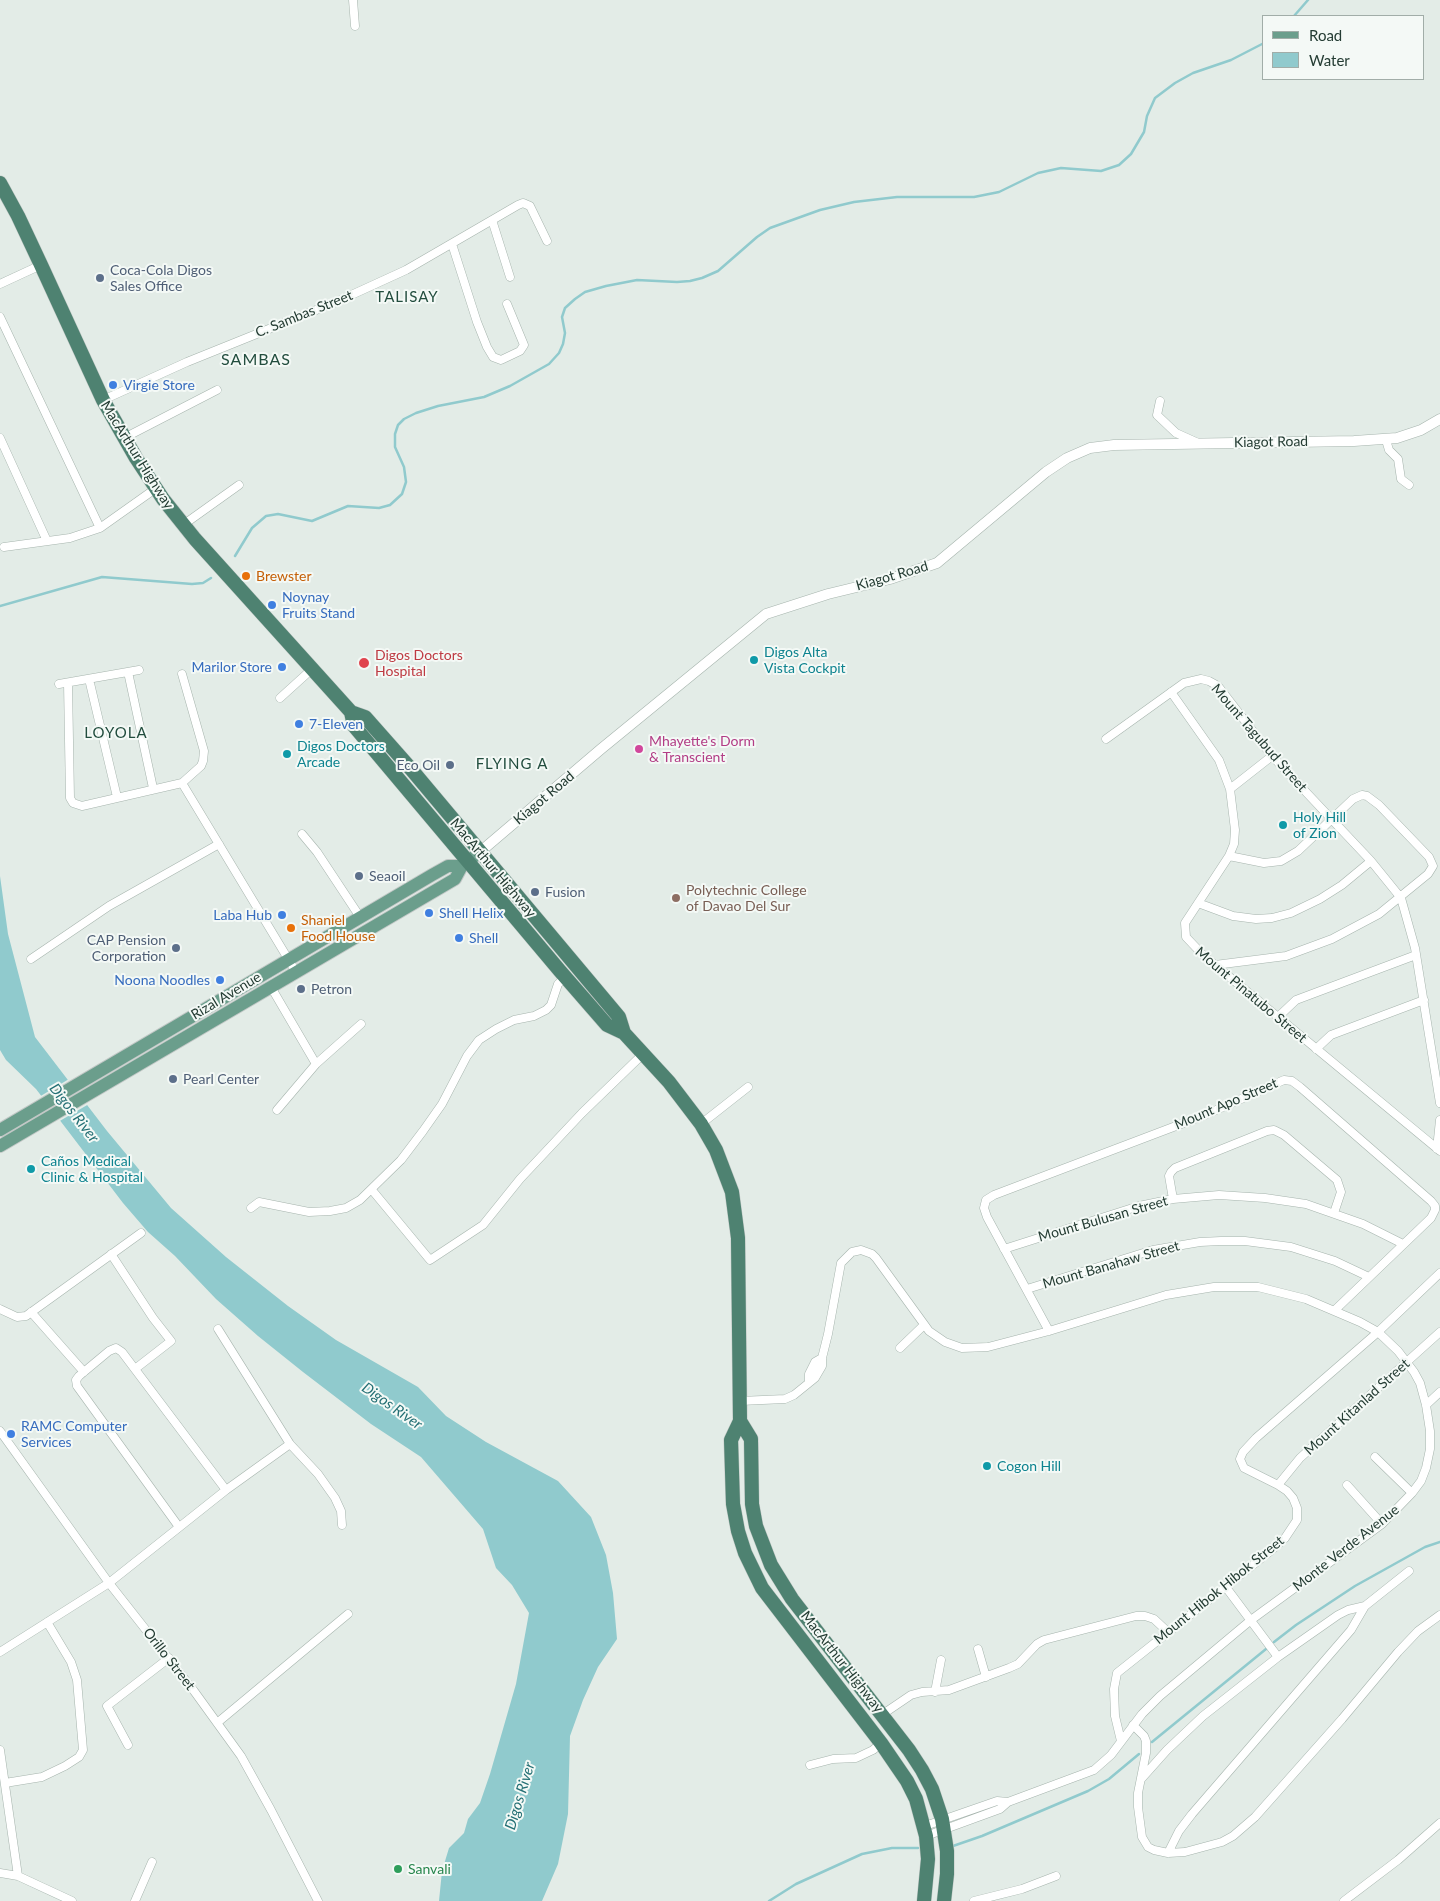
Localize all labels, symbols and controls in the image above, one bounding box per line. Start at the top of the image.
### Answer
legend [1262,15,1425,80]
text: Road [1309,26,1342,44]
text: Water [1309,51,1350,69]
place label: Coca-Cola Digos Sales Office [110,262,212,294]
marker: Coca-Cola Digos Sales Office [94,272,106,284]
street label: C. Sambas Street [253,287,355,341]
district label: TALISAY [374,288,440,306]
district label: SAMBAS [220,350,292,370]
place label: Virgie Store [123,377,195,393]
marker: Virgie Store [107,379,119,391]
street label: MacArthur Highway [97,398,177,512]
street label: Kiagot Road [1234,433,1308,451]
street label: Kiagot Road [854,558,930,594]
place label: Brewster [256,568,312,584]
marker: Brewster [240,570,252,582]
place label: Noynay Fruits Stand [282,589,355,622]
marker: Noynay Fruits Stand [266,599,278,611]
place label: Digos Alta Vista Cockpit [764,644,846,676]
place label: Digos Doctors Hospital [375,647,463,680]
marker: Digos Alta Vista Cockpit [748,654,760,666]
marker: Digos Doctors Hospital [357,656,371,670]
place label: Marilor Store [191,659,272,675]
marker: Marilor Store [276,661,288,673]
street label: Mount Tagubud Street [1208,681,1310,795]
place label: 7-Eleven [309,716,363,732]
marker: 7-Eleven [293,718,305,730]
district label: LOYOLA [84,724,148,742]
place label: Mhayette's Dorm & Transcient [649,733,755,766]
place label: Digos Doctors Arcade [297,738,385,770]
marker: Mhayette's Dorm & Transcient [633,743,645,755]
marker: Digos Doctors Arcade [281,748,293,760]
district label: FLYING A [475,755,549,773]
place label: Eco Oil [396,757,440,773]
marker: Eco Oil [444,759,456,771]
street label: Kiagot Road [510,768,578,828]
place label: Holy Hill of Zion [1293,809,1346,842]
street label: MacArthur Highway [447,815,539,921]
marker: Holy Hill of Zion [1277,819,1289,831]
place label: Seaoil [369,868,406,884]
marker: Seaoil [353,870,365,882]
place label: Polytechnic College of Davao Del Sur [686,882,807,914]
place label: Fusion [545,884,585,900]
marker: Fusion [529,886,541,898]
marker: Polytechnic College of Davao Del Sur [670,892,682,904]
place label: Shell Helix [439,905,503,921]
place label: Laba Hub [213,907,272,923]
marker: Shell Helix [423,907,435,919]
marker: Laba Hub [276,909,288,921]
place label: Shaniel Food House [301,912,375,944]
marker: Shaniel Food House [285,922,297,934]
place label: Shell [469,930,498,946]
place label: CAP Pension Corporation [87,932,166,964]
marker: Shell [453,932,465,944]
marker: CAP Pension Corporation [170,942,182,954]
street label: Mount Pinatubo Street [1192,943,1310,1047]
street label: Rizal Avenue [188,969,264,1023]
place label: Noona Noodles [114,972,210,988]
marker: Noona Noodles [214,974,226,986]
place label: Petron [311,981,352,997]
marker: Petron [295,983,307,995]
place label: Pearl Center [183,1071,259,1087]
marker: Pearl Center [167,1073,179,1085]
street label: Mount Apo Street [1172,1075,1280,1133]
water label: Digos River [45,1080,103,1146]
place label: Caños Medical Clinic & Hospital [41,1153,143,1186]
marker: Caños Medical Clinic & Hospital [25,1163,37,1175]
street label: Mount Bulusan Street [1036,1192,1170,1246]
street label: Mount Banahaw Street [1041,1237,1181,1293]
street label: Mount Kitanlad Street [1301,1355,1413,1459]
water label: Digos River [358,1379,426,1433]
place label: RAMC Computer Services [21,1418,127,1450]
marker: RAMC Computer Services [5,1428,17,1440]
place label: Cogon Hill [997,1458,1061,1474]
marker: Cogon Hill [981,1460,993,1472]
street label: Monte Verde Avenue [1290,1501,1402,1595]
street label: Mount Hibok Hibok Street [1151,1532,1287,1648]
street label: MacArthur Highway [797,1608,887,1716]
street label: Orillo Street [139,1624,199,1694]
water label: Digos River [501,1760,539,1832]
place label: Sanvali [408,1861,451,1877]
marker: Sanvali [392,1863,404,1875]

